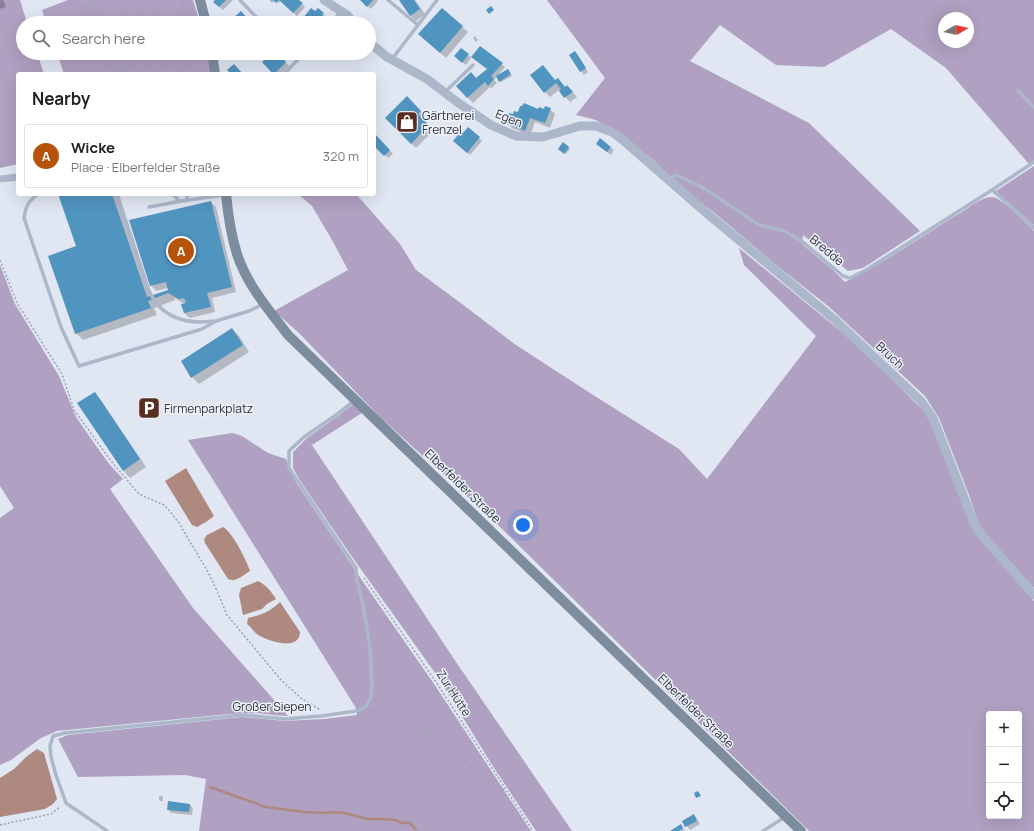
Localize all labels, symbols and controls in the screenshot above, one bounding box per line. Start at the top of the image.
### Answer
north arrow [938,12,974,48]
search box [16,16,376,60]
icon: search [30,27,52,49]
text: Search here [62,28,145,49]
text: Nearby [32,87,90,110]
street label: Egen [493,105,525,131]
place label: Gärtnerei Frenzel [422,107,474,138]
shop icon: Gärtnerei Frenzel [394,109,420,135]
text: Wicke [71,137,115,158]
text: A [42,147,50,165]
text: 320 m [323,147,359,165]
text: Place · Elberfelder Straße [71,158,220,176]
street label: Bredde [806,231,848,269]
pin: A [168,236,194,266]
street label: Bruch [872,338,908,372]
parking icon: Firmenparkplatz [136,395,162,421]
place label: Firmenparkplatz [164,400,253,417]
street label: Elberfelder Straße [421,445,505,527]
your location [513,515,533,535]
street label: Zur Hütte [433,666,475,720]
street label: Elberfelder Straße [654,670,738,752]
street label: Großer Siepen [233,698,311,715]
map controls [986,711,1022,819]
button: + [986,711,1022,747]
button: − [986,747,1022,783]
button: locate [986,783,1022,819]

